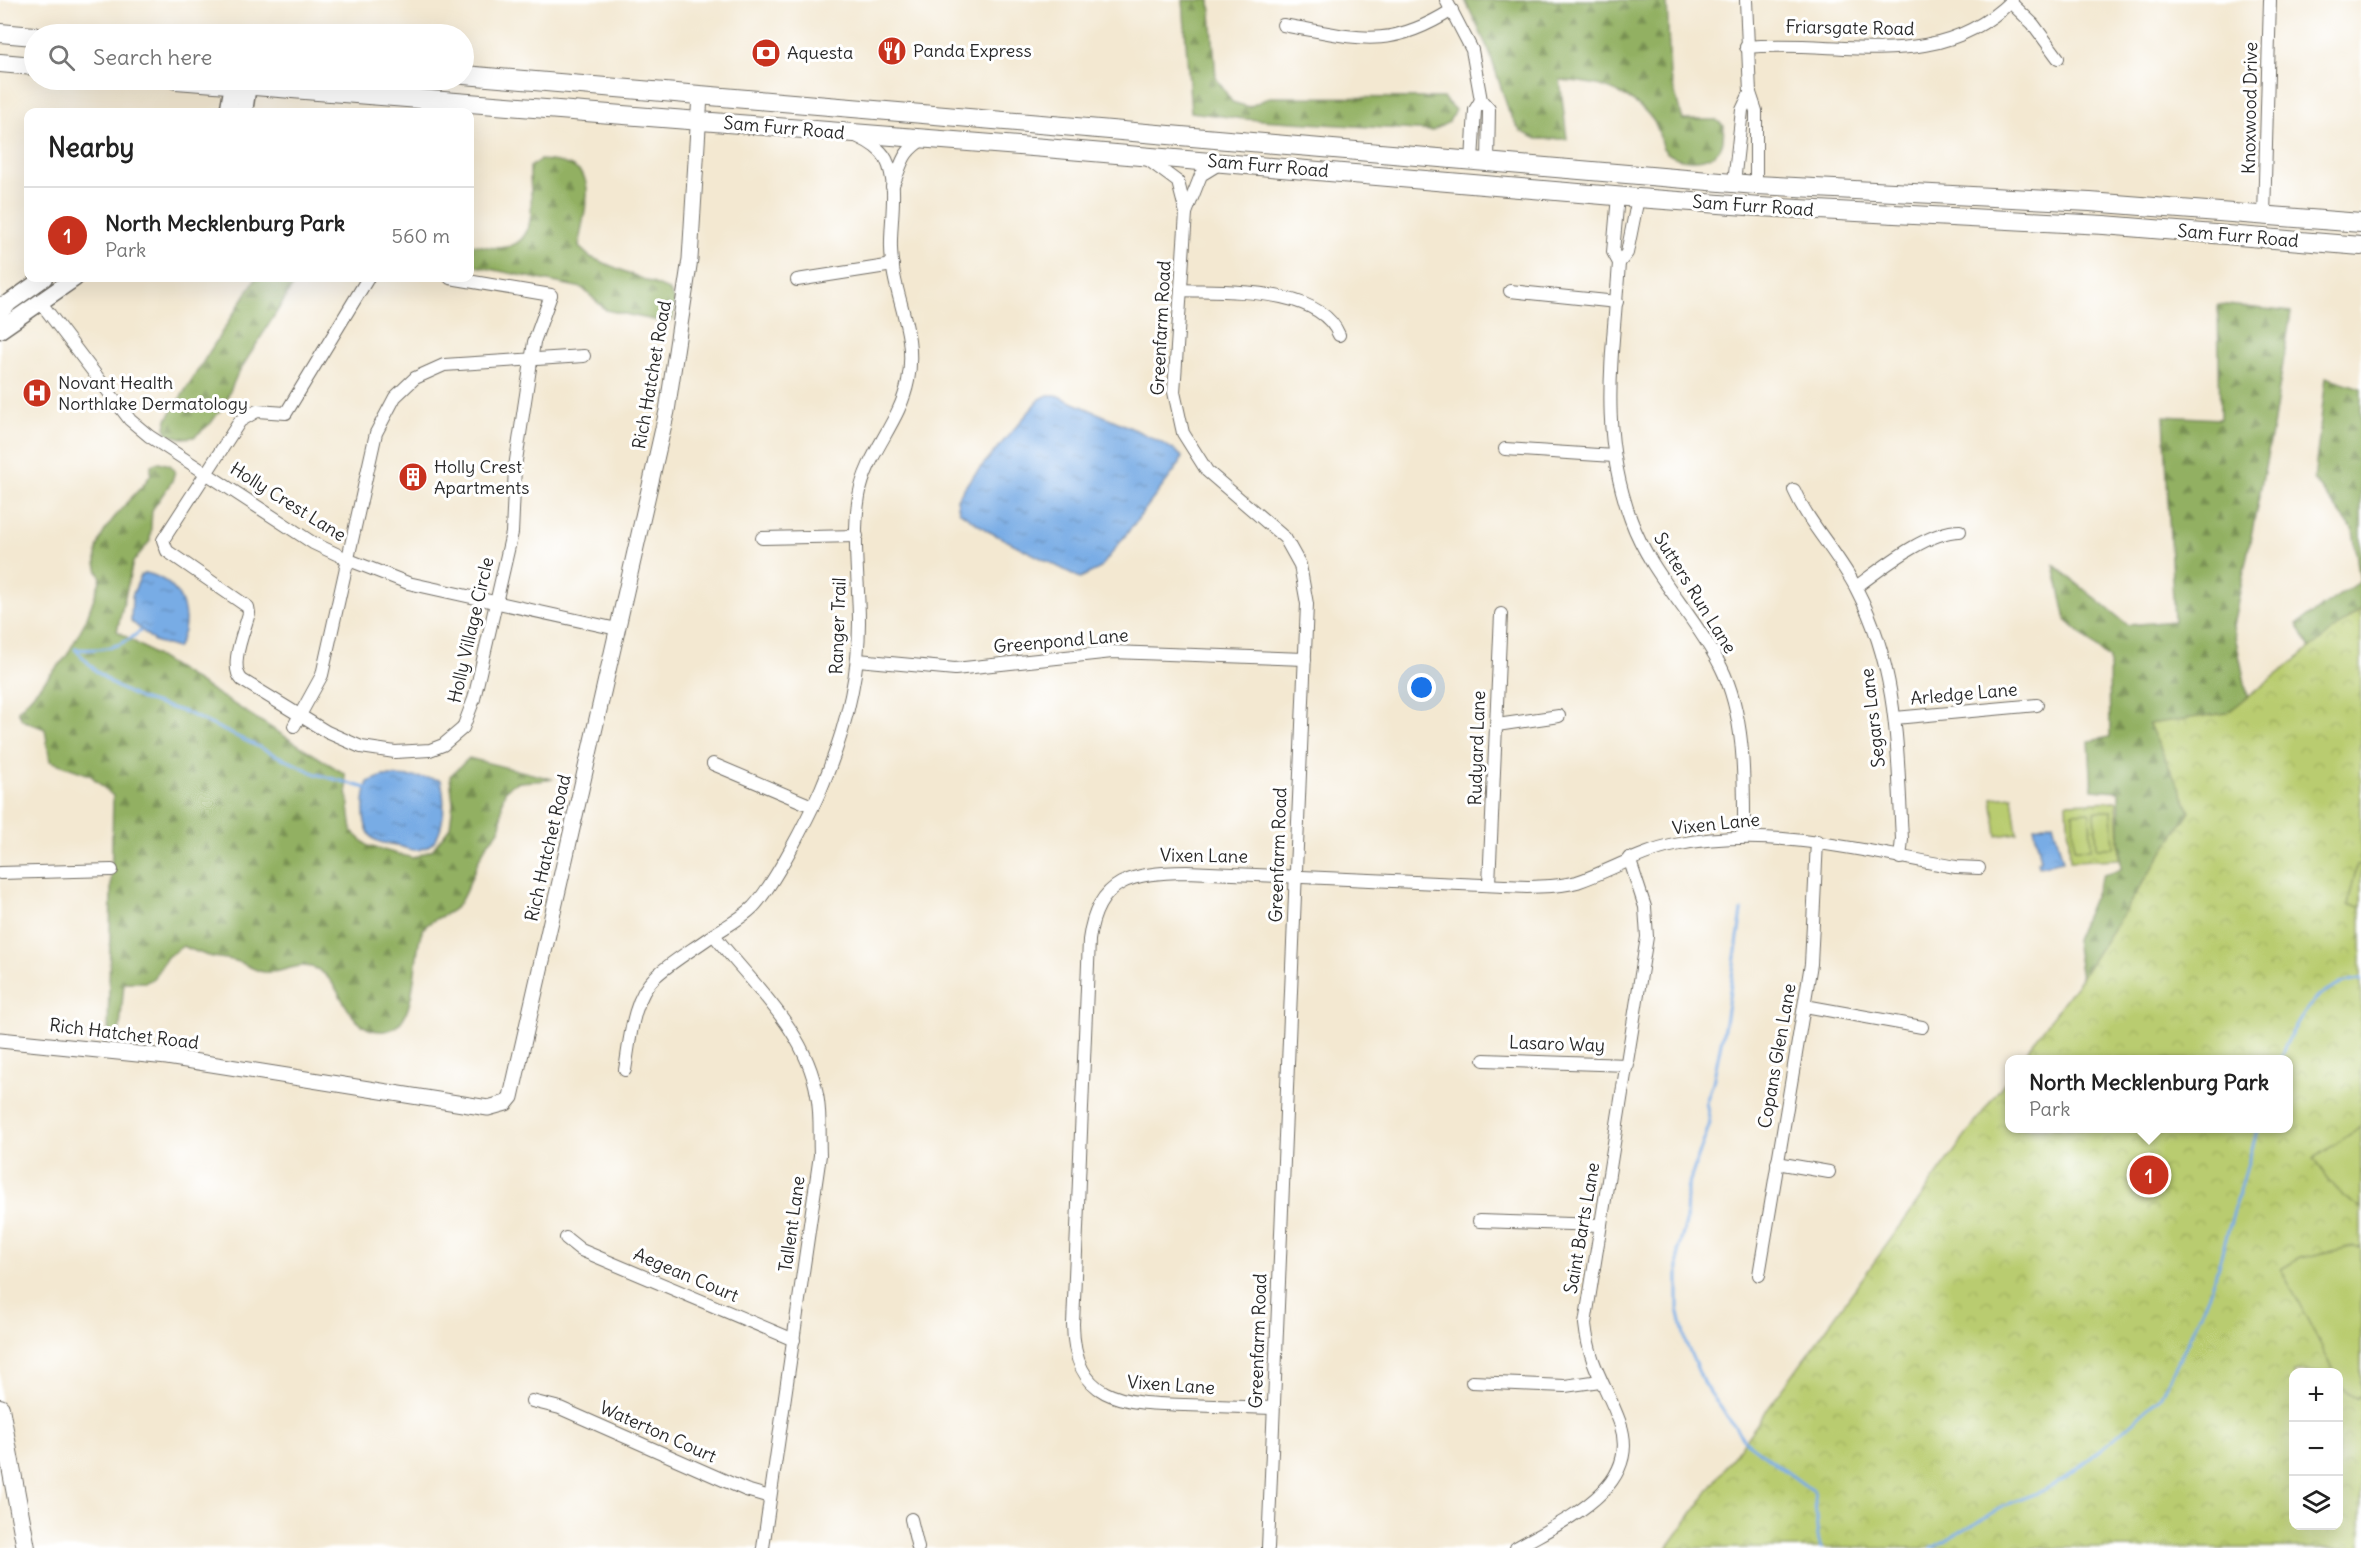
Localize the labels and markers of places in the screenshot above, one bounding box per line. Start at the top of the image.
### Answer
restaurant icon: Panda Express [876,35,908,67]
bank icon: Aquesta [750,37,782,69]
place label: Panda Express [913,39,1032,62]
place label: Aquesta [787,41,853,64]
place label: Novant Health Northlake Dermatology [58,371,248,415]
hospital icon: Novant Health Northlake Dermatology [21,377,53,409]
place label: Holly Crest Apartments [434,455,530,499]
building icon: Holly Crest Apartments [397,461,429,493]
pin: 1 [2130,1152,2168,1198]

